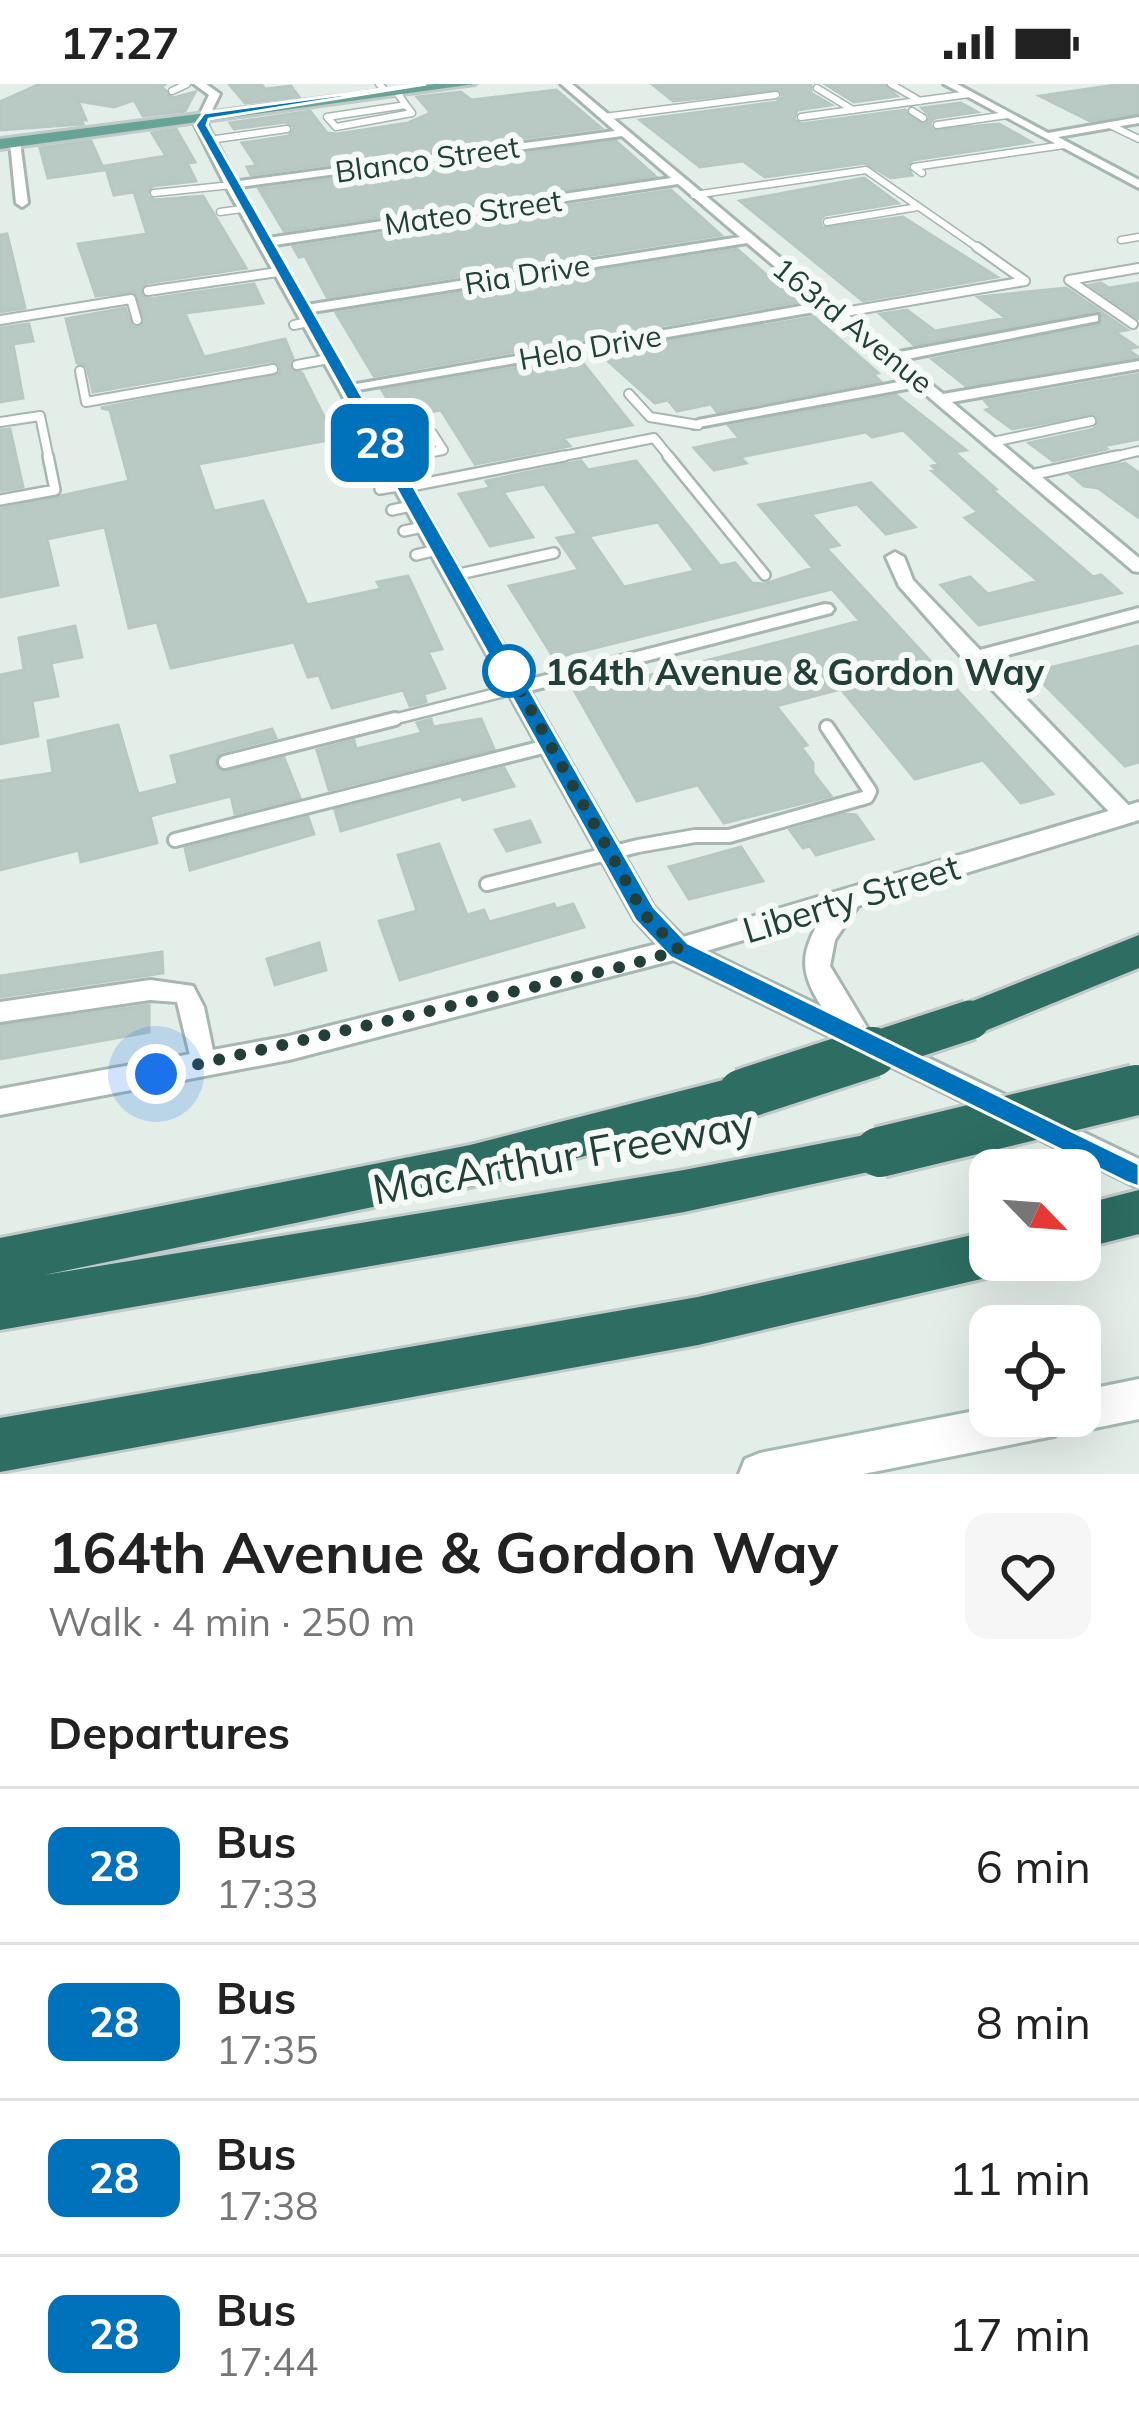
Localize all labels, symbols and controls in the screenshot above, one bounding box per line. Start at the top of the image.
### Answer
text: 17:27 [60,14,179,70]
street label: Blanco Street [332,127,522,191]
street label: Mateo Street [382,181,564,243]
street label: Ria Drive [462,245,592,303]
street label: 163rd Avenue [765,249,941,401]
street label: Helo Drive [516,316,664,378]
line badge: 28 [326,404,434,482]
text: 28 [355,416,405,469]
marker: 164th Avenue & Gordon Way [484,646,534,696]
place label: 164th Avenue & Gordon Way [545,649,1045,694]
street label: Liberty Street [737,844,965,952]
your location [126,1044,186,1104]
street label: MacArthur Freeway [368,1096,758,1216]
north arrow [969,1149,1101,1281]
map controls [969,1149,1101,1437]
button: locate [969,1305,1101,1437]
button: heart [965,1513,1091,1639]
text: 164th Avenue & Gordon Way [48,1516,838,1587]
text: Walk · 4 min · 250 m [48,1597,415,1646]
text: Departures [48,1704,290,1760]
text: Bus [216,1813,296,1869]
text: 6 min [976,1838,1091,1894]
text: 28 [89,1839,139,1892]
text: 17:33 [216,1869,319,1918]
text: Bus [216,1969,296,2025]
text: 8 min [976,1994,1091,2050]
text: 28 [89,1995,139,2048]
text: 17:35 [216,2025,319,2074]
text: Bus [216,2125,296,2181]
text: 11 min [949,2150,1091,2206]
text: 28 [89,2151,139,2204]
text: 17:38 [216,2181,319,2230]
text: Bus [216,2281,296,2337]
text: 17 min [949,2306,1091,2362]
text: 28 [89,2307,139,2360]
text: 17:44 [216,2337,319,2386]

